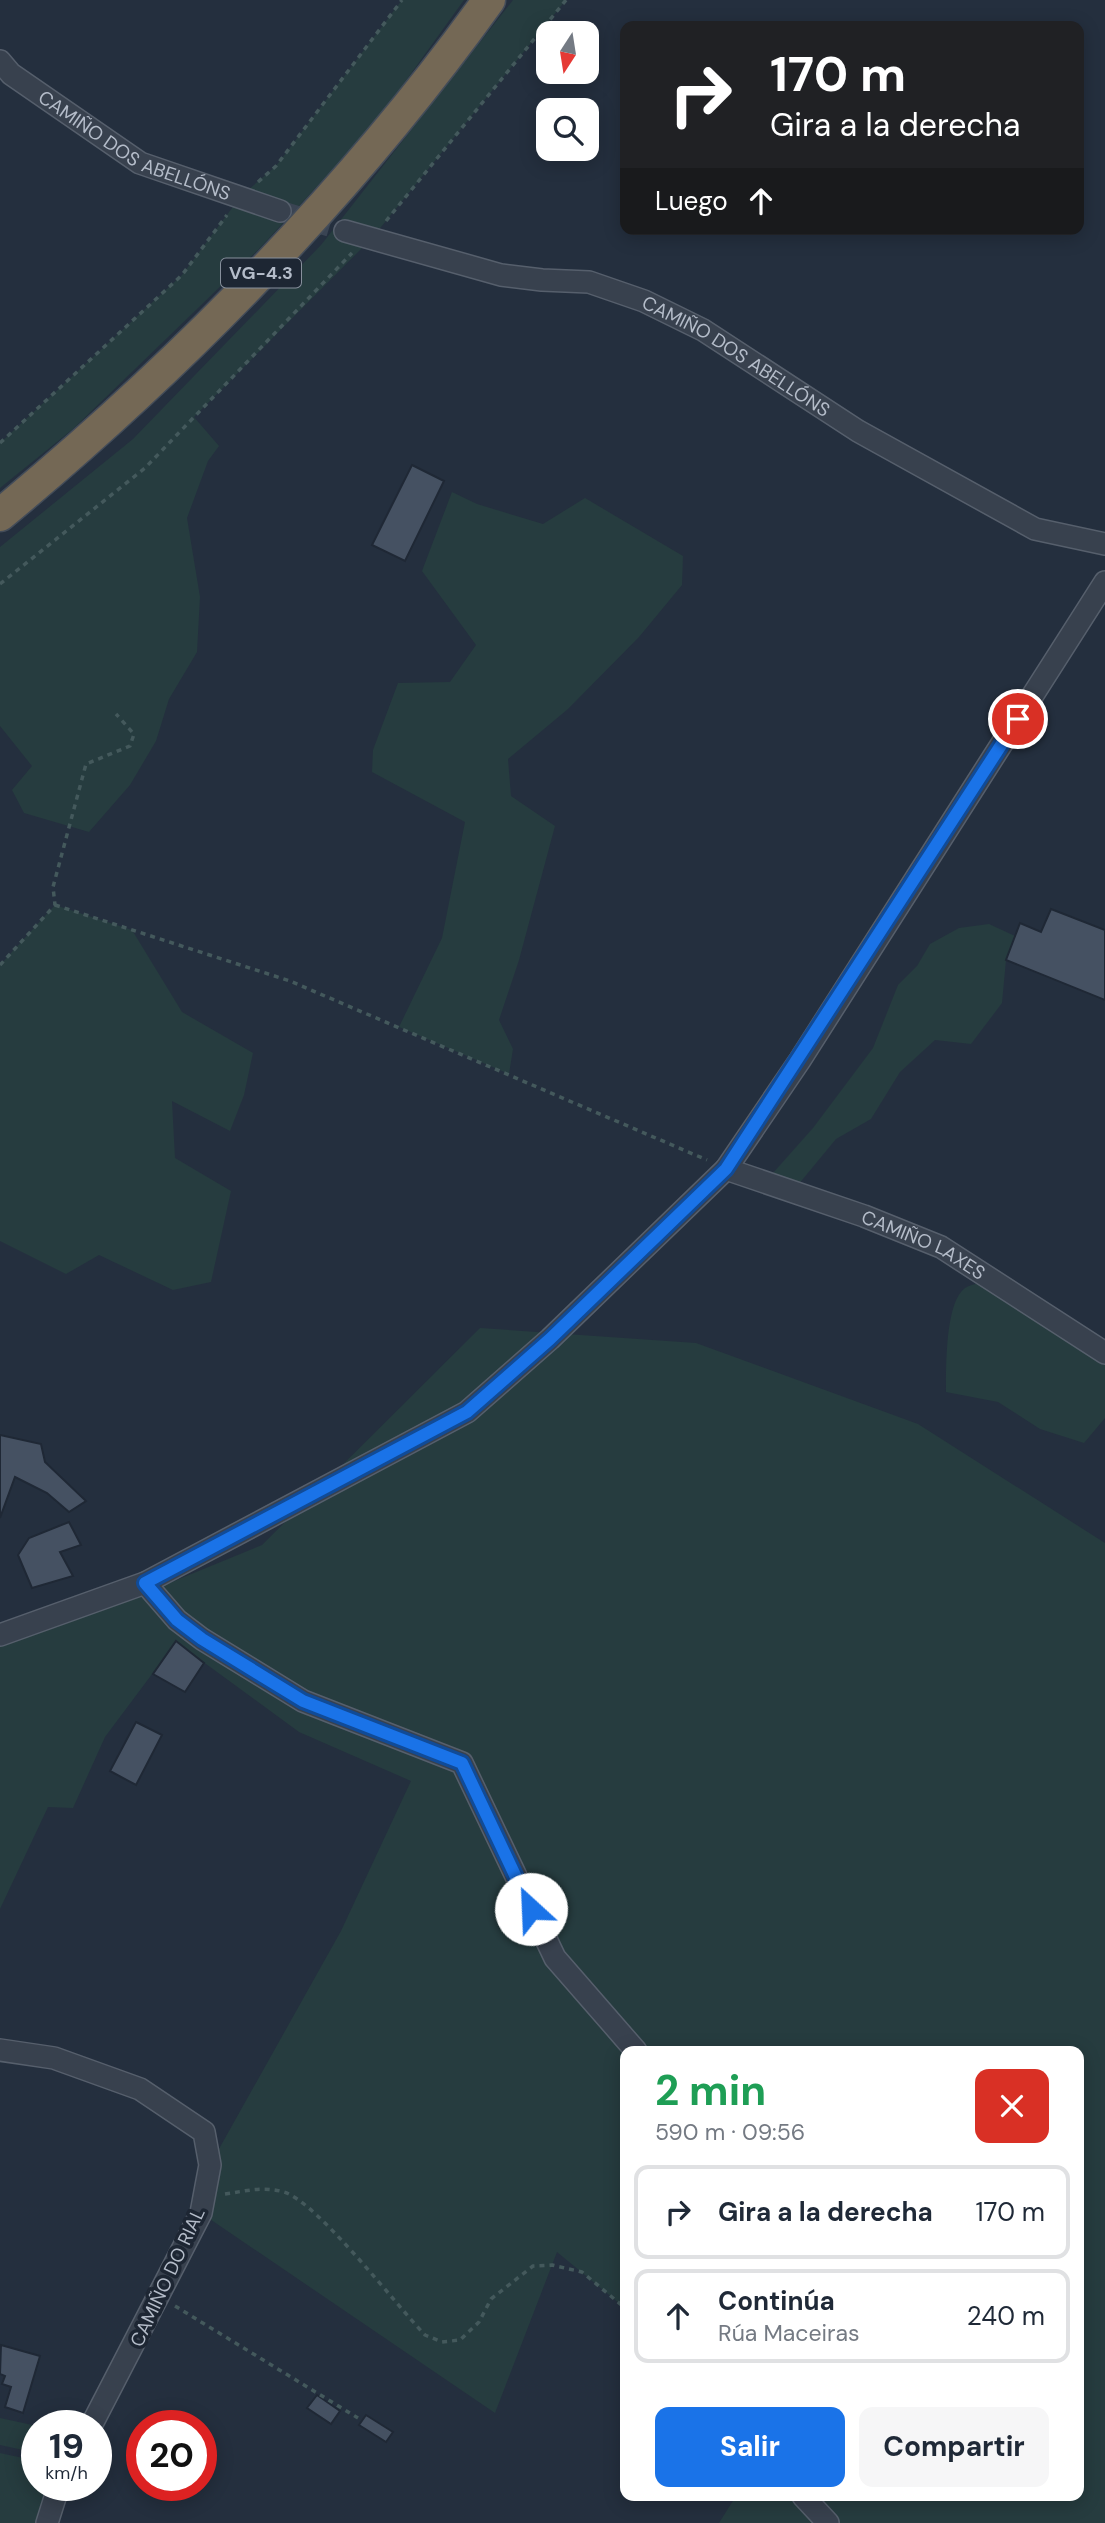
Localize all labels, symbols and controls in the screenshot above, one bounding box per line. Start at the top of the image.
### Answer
north arrow [536,21,598,84]
map controls [536,21,599,161]
text: 170 m [770,42,906,106]
icon: right [655,49,746,140]
street label: CAMIÑO DOS ABELLÓNS [33,85,234,206]
button: search [536,98,599,161]
text: Gira a la derecha [770,104,1020,146]
icon: ahead [742,182,780,220]
text: Luego [655,184,728,218]
road number: VG-4.3 [221,258,301,288]
street label: CAMIÑO DOS ABELLÓNS [638,290,835,423]
pin [988,689,1048,749]
icon: arrive [999,700,1037,738]
street label: CAMIÑO LAXES [858,1204,990,1285]
position arrow [494,1872,568,1946]
text: 2 min [655,2063,766,2118]
button: close [975,2069,1049,2143]
text: 590 m · 09:56 [655,2117,805,2147]
icon: right [659,2193,697,2231]
text: Gira a la derecha [718,2195,933,2229]
text: 170 m [976,2195,1045,2229]
street label: CAMIÑO DO RIAL [124,2204,211,2351]
text: Continúa [718,2284,835,2318]
icon: ahead [659,2297,697,2335]
text: 240 m [967,2299,1045,2333]
text: Rúa Maceiras [718,2318,860,2348]
button: Salir [655,2407,845,2487]
button: Compartir [859,2407,1049,2487]
speed limit sign: 20 [126,2410,217,2501]
text: 19 [49,2423,84,2469]
text: km/h [45,2461,88,2485]

